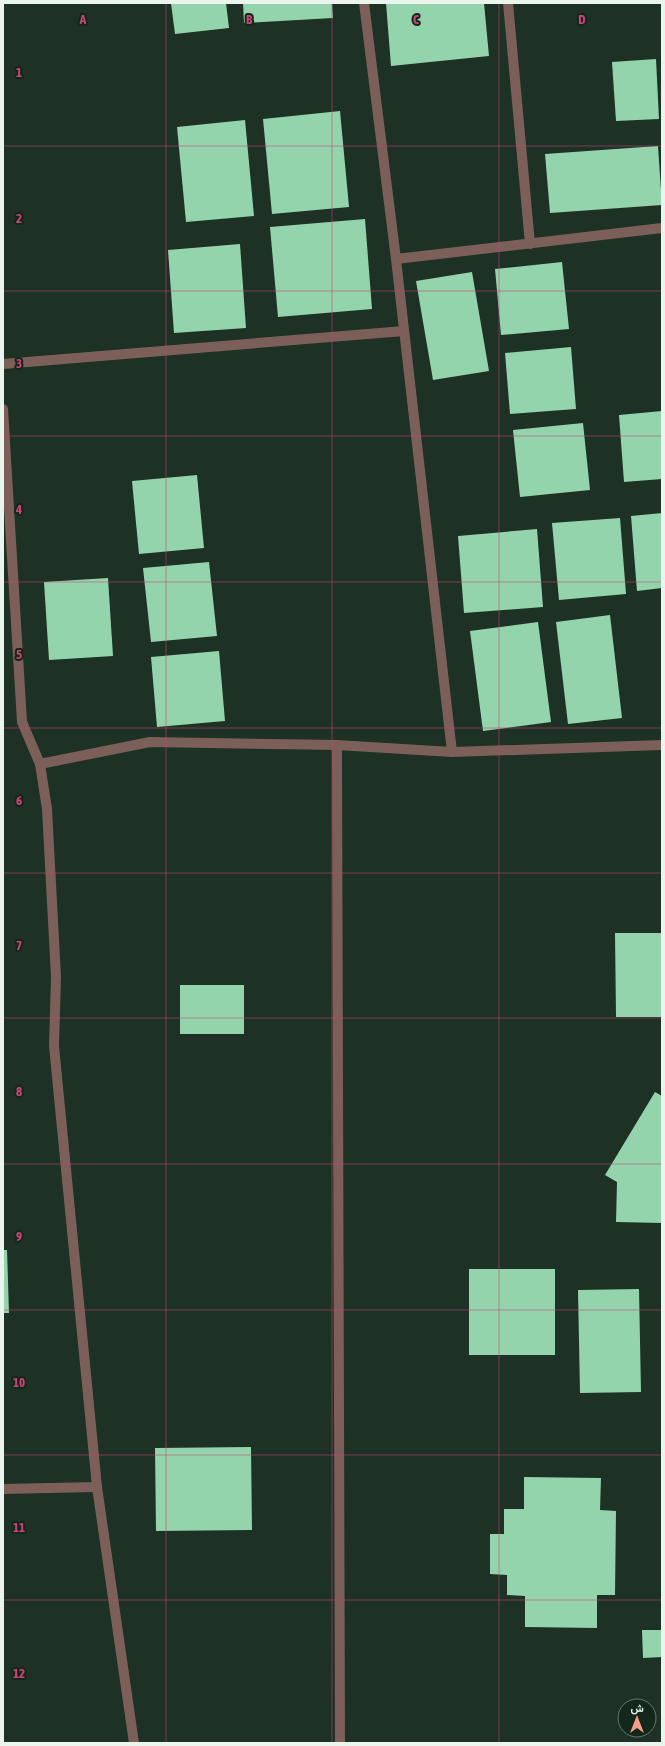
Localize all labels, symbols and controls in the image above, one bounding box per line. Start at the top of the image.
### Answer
text: A [79,12,87,27]
text: B [246,12,253,27]
text: C [413,12,419,27]
text: D [578,12,586,27]
text: 1 [16,65,22,80]
text: 2 [16,211,22,226]
text: 3 [16,356,22,371]
text: 4 [15,502,22,517]
text: 5 [16,647,22,662]
text: 6 [16,793,22,808]
text: 7 [16,938,22,953]
text: 8 [16,1084,22,1099]
text: 9 [16,1229,22,1244]
text: 10 [13,1375,25,1390]
text: 11 [13,1520,25,1535]
text: 12 [13,1666,25,1681]
north arrow [617,1698,657,1738]
text: ش [630,1702,644,1715]

